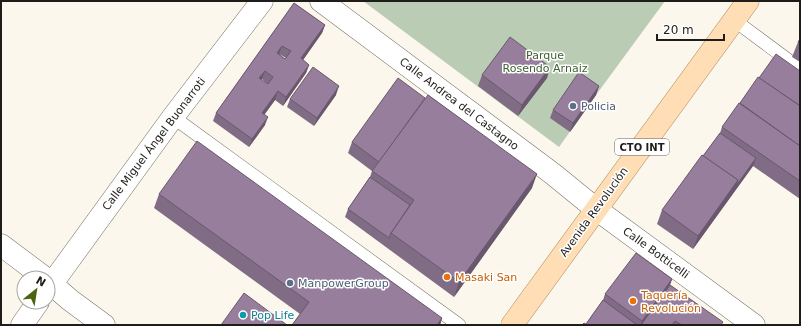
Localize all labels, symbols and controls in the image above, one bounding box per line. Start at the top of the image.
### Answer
scale bar [657,16,724,42]
text: 20 m [663,23,694,37]
park label: Parque Rosendo Arnaiz [503,49,588,75]
street label: Calle Andrea del Castagno [397,55,521,153]
street label: Calle Miguel Ángel Buonarroti [100,75,208,213]
place label: Policia [581,100,616,113]
marker: Policia [568,101,578,111]
road number: CTO INT [615,139,669,155]
street label: Avenida Revolución [557,165,631,259]
street label: Calle Botticelli [620,225,692,281]
north arrow [16,270,56,310]
place label: Masaki San [455,271,517,284]
marker: Masaki San [442,272,452,282]
text: N [34,274,48,290]
place label: ManpowerGroup [298,277,389,290]
marker: ManpowerGroup [285,278,295,288]
place label: Taquería Revolución [640,289,701,315]
marker: Taquería Revolución [628,296,638,306]
place label: Pop Life [251,309,295,322]
marker: Pop Life [238,310,248,320]

